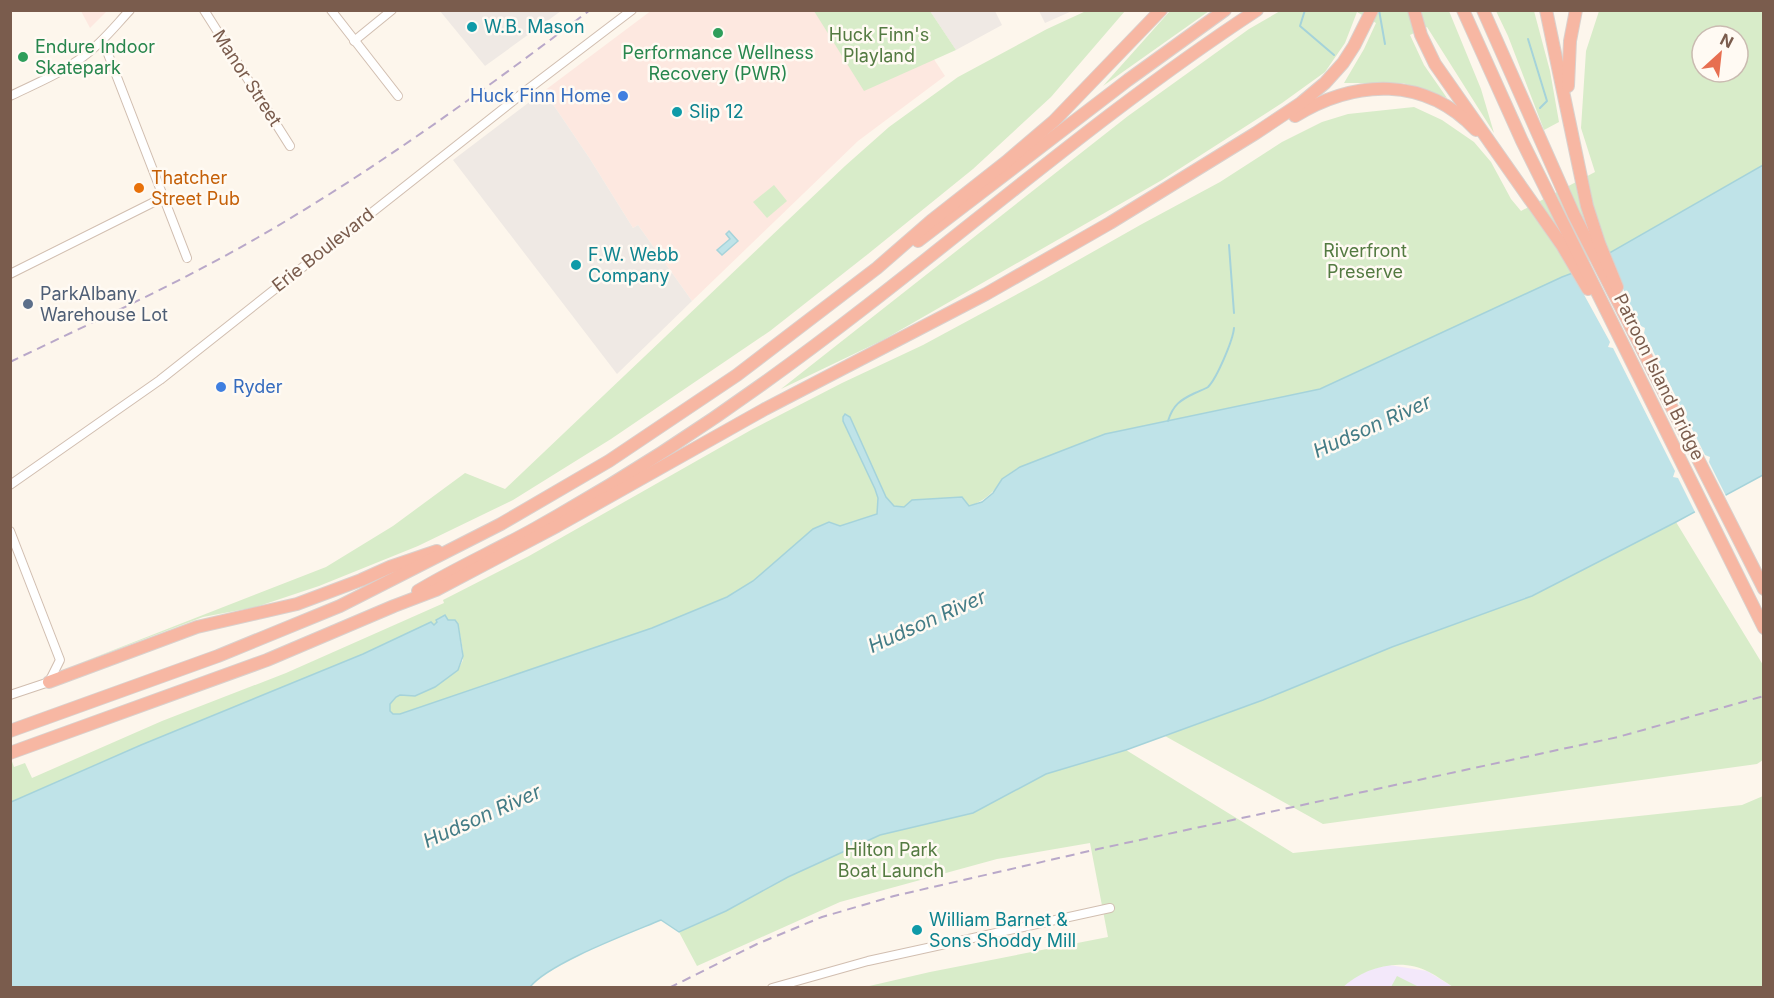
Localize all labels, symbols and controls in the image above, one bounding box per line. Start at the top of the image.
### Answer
place label: W.B. Mason [484,16,585,37]
marker: W.B. Mason [465,20,479,34]
park label: Huck Finn's Playland [829,24,929,66]
north arrow [1690,24,1750,84]
street label: Manor Street [209,26,286,130]
marker: Performance Wellness Recovery (PWR) [711,26,725,40]
text: N [1717,29,1737,52]
place label: Endure Indoor Skatepark [35,36,155,78]
place label: Performance Wellness Recovery (PWR) [622,42,814,84]
marker: Endure Indoor Skatepark [16,50,30,64]
place label: Huck Finn Home [470,85,611,106]
marker: Huck Finn Home [616,89,630,103]
place label: Slip 12 [689,101,744,122]
marker: Slip 12 [670,105,684,119]
place label: Thatcher Street Pub [151,167,240,209]
marker: Thatcher Street Pub [132,181,146,195]
street label: Erie Boulevard [268,203,378,296]
park label: Riverfront Preserve [1323,240,1407,282]
place label: F.W. Webb Company [588,244,679,286]
marker: F.W. Webb Company [569,258,583,272]
place label: ParkAlbany Warehouse Lot [40,283,168,325]
street label: Patroon Island Bridge [1610,290,1709,463]
marker: ParkAlbany Warehouse Lot [21,297,35,311]
place label: Ryder [233,376,283,397]
marker: Ryder [214,380,228,394]
water label: Hudson River [1309,389,1435,463]
water label: Hudson River [864,584,990,658]
water label: Hudson River [419,779,545,853]
park label: Hilton Park Boat Launch [838,839,944,881]
place label: William Barnet & Sons Shoddy Mill [929,909,1076,951]
marker: William Barnet & Sons Shoddy Mill [910,923,924,937]

